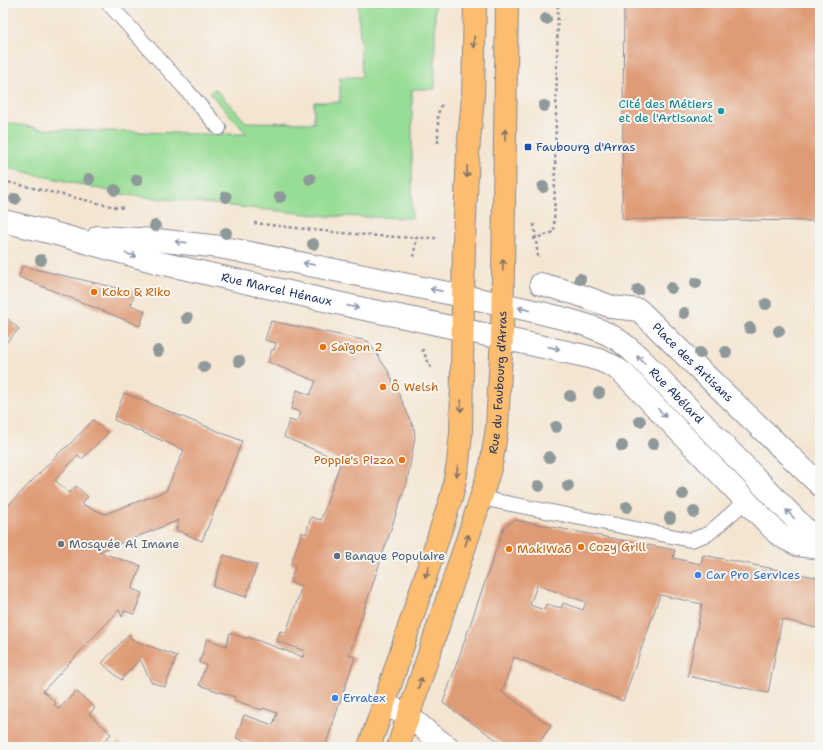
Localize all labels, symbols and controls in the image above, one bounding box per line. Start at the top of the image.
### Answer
one-way arrow [470,35,478,48]
place label: Cité des Métiers et de l'Artisanat [618,96,713,126]
marker: Cité des Métiers et de l'Artisanat [716,106,726,116]
one-way arrow [501,129,509,142]
place label: Faubourg d'Arras [536,139,636,155]
marker: Faubourg d'Arras [523,142,533,152]
one-way arrow [463,165,470,178]
one-way arrow [175,238,188,246]
one-way arrow [125,252,138,259]
one-way arrow [499,259,507,272]
one-way arrow [303,260,316,268]
street label: Rue Marcel Hénaux [220,269,333,310]
place label: Koko & Riko [102,284,171,300]
one-way arrow [430,285,443,293]
marker: Koko & Riko [89,287,99,297]
one-way arrow [346,303,359,311]
one-way arrow [518,304,531,312]
street label: Rue du Faubourg d'Arras [485,311,510,455]
street label: Place des Artisans [649,319,737,406]
place label: Saïgon 2 [331,339,383,355]
marker: Saïgon 2 [318,342,328,352]
one-way arrow [547,345,560,353]
one-way arrow [636,355,646,365]
street label: Rue Abélard [646,364,707,427]
place label: Ô Welsh [391,379,438,395]
marker: Ô Welsh [378,382,388,392]
one-way arrow [457,399,465,412]
one-way arrow [657,408,666,418]
place label: Poppie's Pizza [314,452,395,468]
marker: Poppie's Pizza [397,455,407,465]
one-way arrow [453,464,461,477]
one-way arrow [786,509,795,519]
one-way arrow [464,534,471,547]
place label: Mosquée Al Imane [69,536,180,552]
marker: Mosquée Al Imane [56,539,66,549]
place label: Cozy Grill [589,539,646,555]
place label: MakiWaō [517,541,572,557]
marker: Cozy Grill [576,542,586,552]
marker: MakiWaō [504,544,514,554]
place label: Banque Populaire [345,548,445,564]
marker: Banque Populaire [332,551,342,561]
one-way arrow [423,565,430,578]
place label: Car Pro Services [706,567,800,583]
marker: Car Pro Services [693,570,703,580]
one-way arrow [416,678,424,690]
place label: Erratex [343,690,386,706]
marker: Erratex [330,693,340,703]

